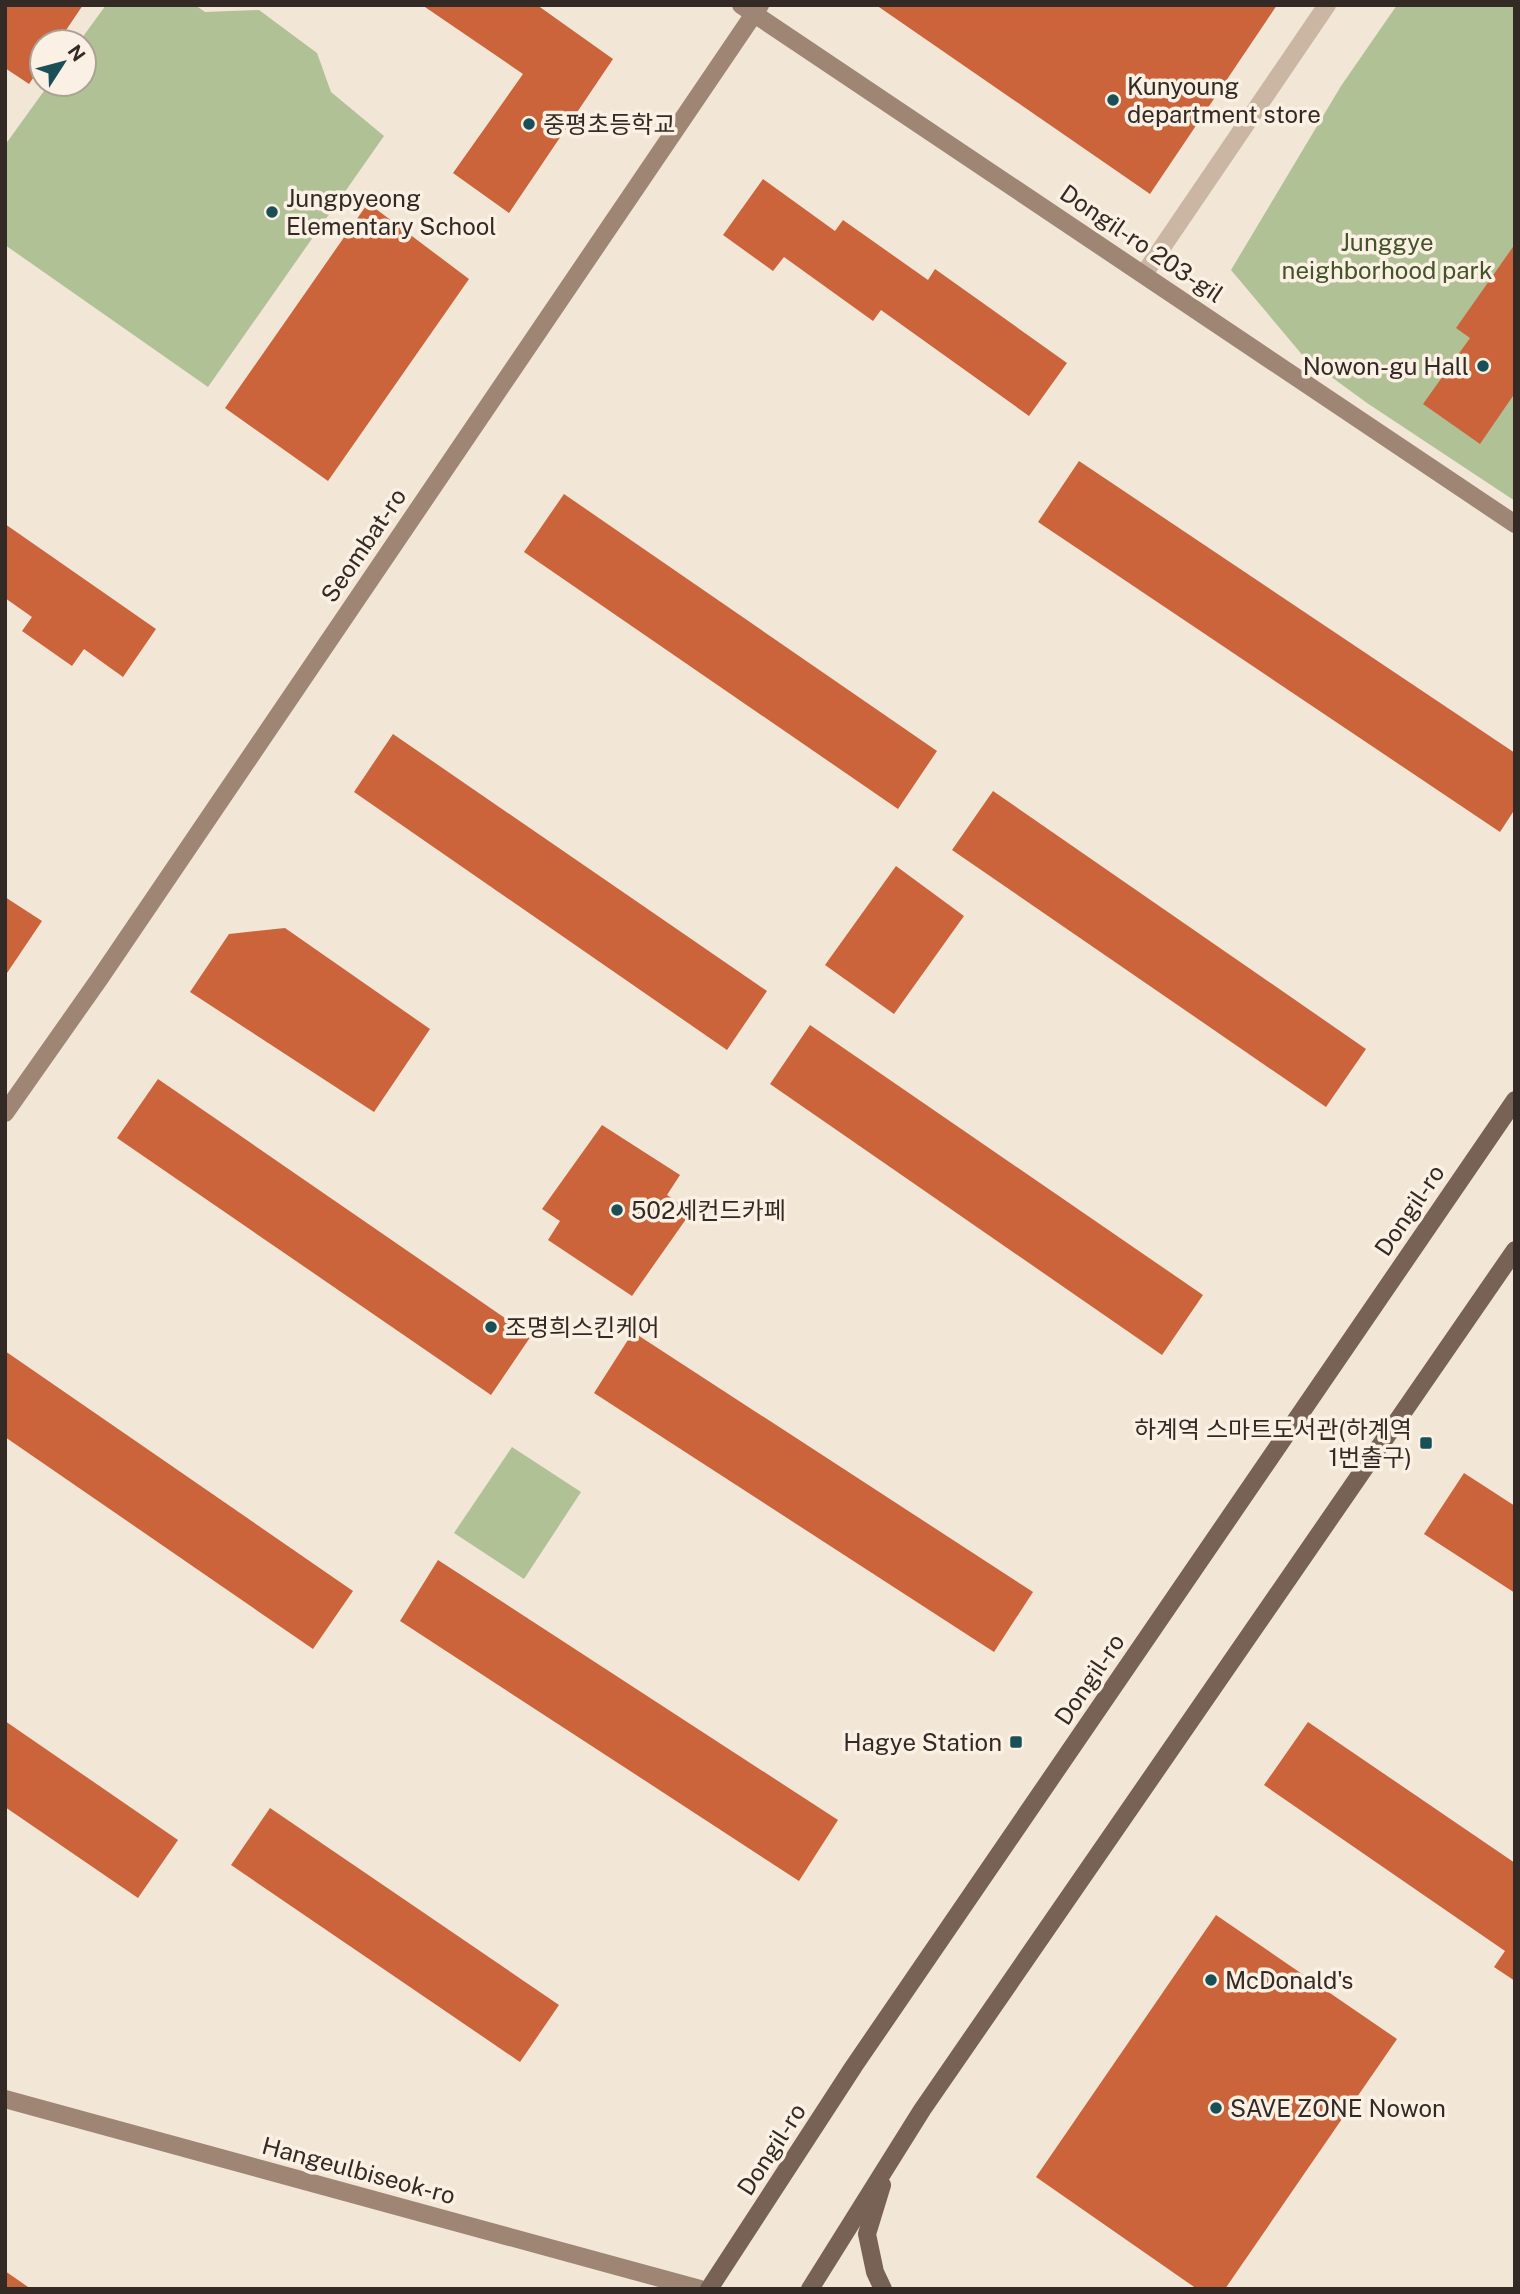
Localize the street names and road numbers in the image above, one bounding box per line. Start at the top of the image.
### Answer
street label: Dongil-ro 203-gil [1055,178,1229,308]
street label: Seombat-ro [315,483,411,607]
street label: Dongil-ro [1368,1159,1450,1261]
street label: Dongil-ro [1048,1628,1130,1730]
street label: Dongil-ro [731,2098,811,2200]
street label: Hangeulbiseok-ro [259,2131,459,2209]

